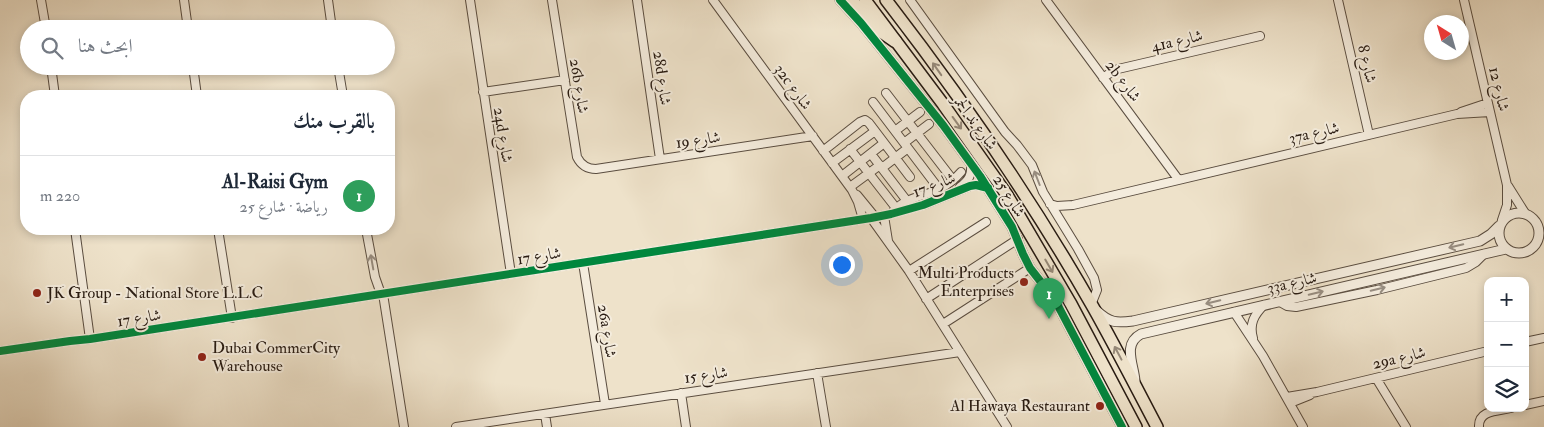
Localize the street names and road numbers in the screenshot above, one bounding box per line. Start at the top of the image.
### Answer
street label: 41a شارع [1149,25,1205,60]
street label: شارع 8 [1350,43,1381,86]
street label: 28d شارع [645,50,676,107]
street label: 2b شارع [1098,56,1145,108]
street label: 26b شارع [562,57,593,115]
street label: 32c شارع [767,60,816,116]
street label: شارع 12 [1481,65,1514,114]
street label: شارع ند الحمر [944,89,1002,156]
street label: 24d شارع [486,106,517,165]
street label: 37a شارع [1287,117,1342,151]
street label: شارع 19 [674,127,722,156]
street label: شارع 17 [910,168,959,205]
street label: شارع 25 [986,171,1030,223]
street label: شارع 17 [516,243,563,272]
street label: 33a شارع [1265,268,1319,301]
street label: 26a شارع [590,303,621,360]
street label: شارع 17 [116,305,163,334]
street label: 29a شارع [1370,342,1428,377]
street label: شارع 15 [683,362,730,391]

